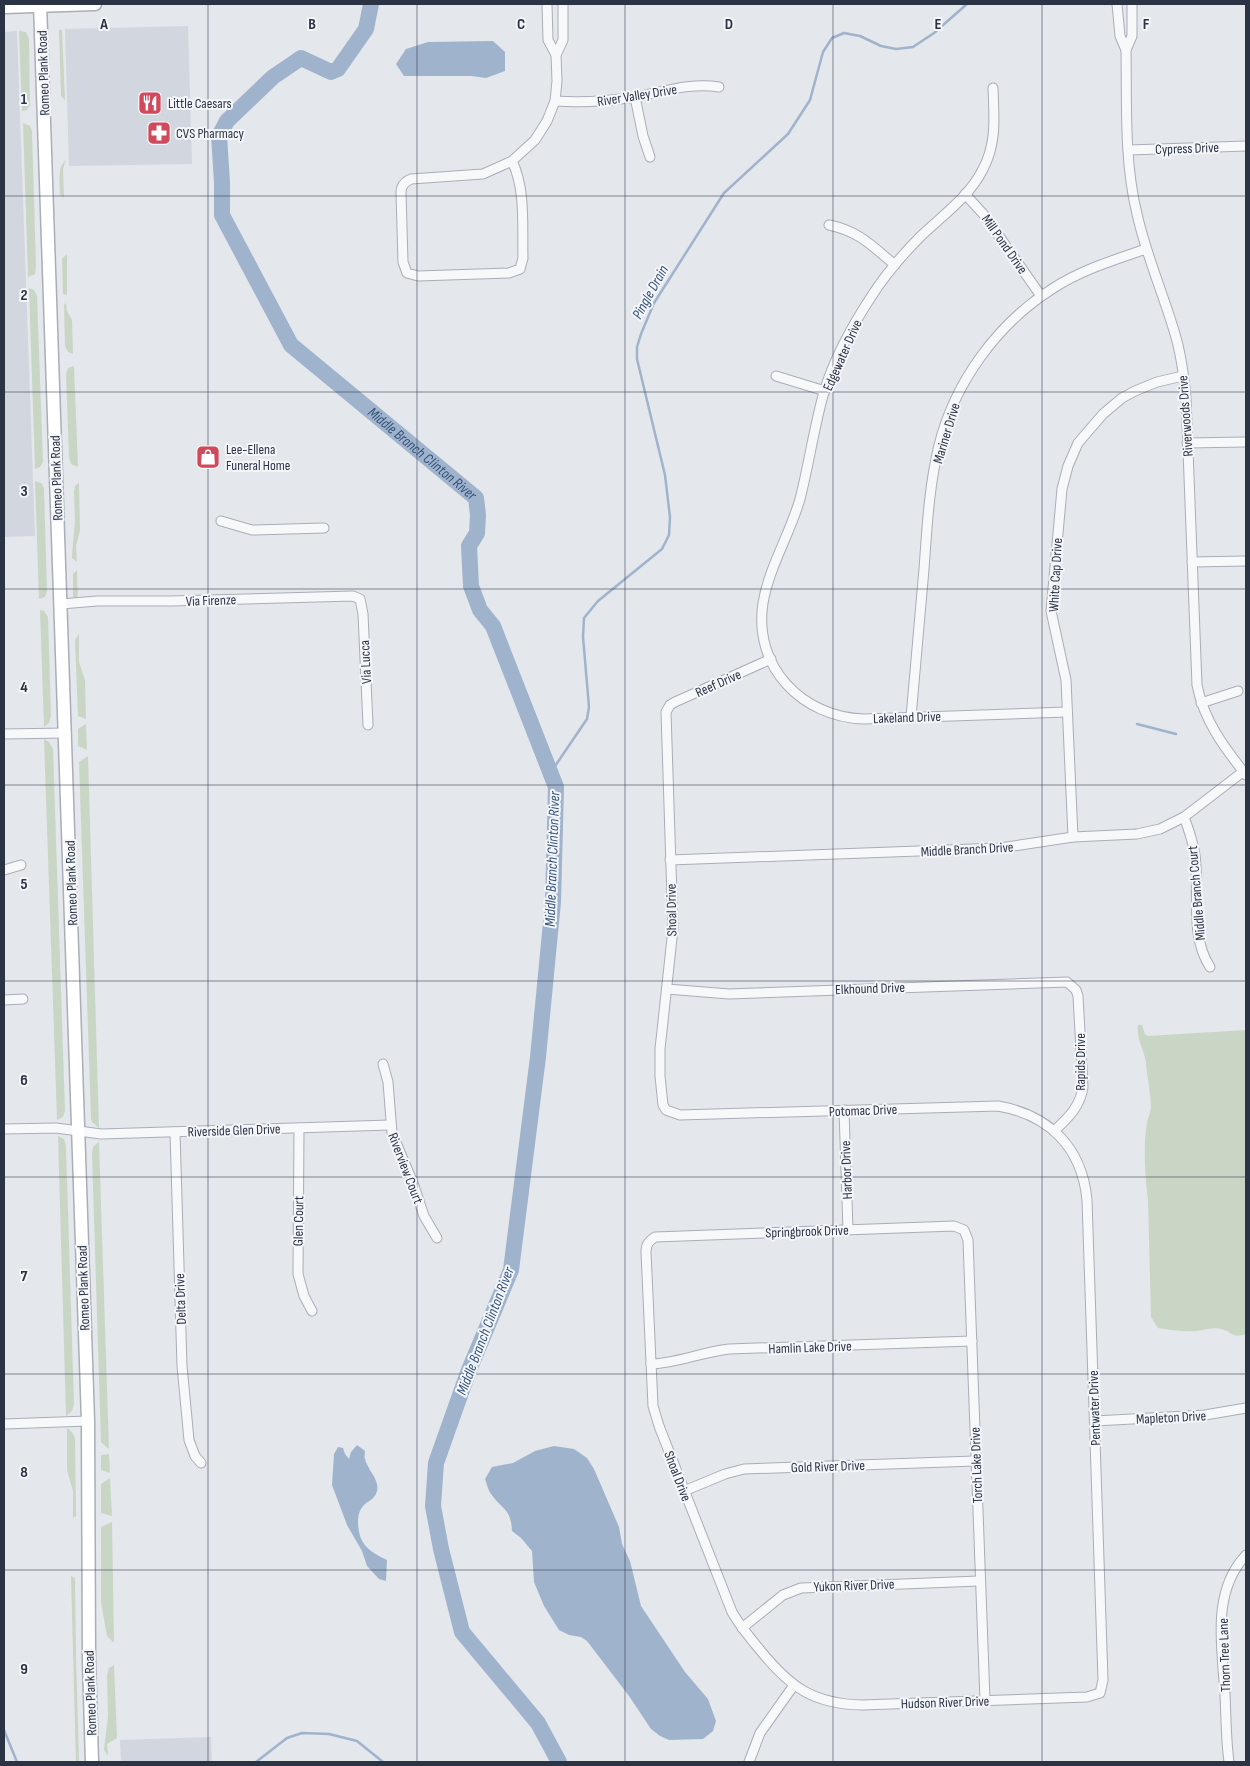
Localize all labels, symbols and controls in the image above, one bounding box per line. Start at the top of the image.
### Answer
text: A [99,15,108,34]
text: B [308,15,316,34]
text: C [517,15,525,34]
text: D [725,15,733,34]
text: E [935,15,942,34]
text: F [1143,15,1150,34]
street label: Romeo Plank Road [34,30,53,116]
street label: River Valley Drive [596,81,678,110]
text: 1 [21,90,28,109]
restaurant icon: Little Caesars [137,90,163,116]
place label: Little Caesars [168,95,232,112]
pharmacy icon: CVS Pharmacy [146,120,172,146]
place label: CVS Pharmacy [176,125,245,142]
street label: Cypress Drive [1155,139,1219,158]
street label: Mill Pond Drive [978,211,1031,277]
water label: Pingle Drain [628,262,673,322]
text: 2 [20,286,28,305]
street label: Edgewater Drive [819,317,866,393]
street label: Riverwoods Drive [1174,375,1197,457]
street label: Mariner Drive [929,401,964,466]
water label: Middle Branch Clinton River [363,403,481,505]
street label: Romeo Plank Road [47,435,66,521]
place label: Lee-Ellena Funeral Home [226,441,290,474]
shop icon: Lee-Ellena Funeral Home [195,444,221,470]
text: 3 [20,482,28,501]
street label: White Cap Drive [1045,538,1066,612]
street label: Via Firenze [185,591,237,610]
street label: Via Lucca [356,640,375,684]
street label: Reef Drive [693,666,744,701]
text: 4 [20,678,28,697]
street label: Lakeland Drive [873,708,941,727]
water label: Middle Branch Clinton River [541,790,564,927]
street label: Middle Branch Drive [920,839,1014,860]
street label: Romeo Plank Road [62,840,81,926]
street label: Middle Branch Court [1184,845,1209,941]
text: 5 [20,875,28,894]
street label: Shoal Drive [663,884,680,936]
street label: Elkhound Drive [835,979,905,998]
street label: Rapids Drive [1072,1033,1089,1091]
text: 6 [20,1071,28,1090]
street label: Potomac Drive [829,1101,897,1120]
street label: Riverside Glen Drive [187,1120,281,1141]
street label: Riverview Court [384,1130,427,1206]
street label: Harbor Drive [837,1140,856,1200]
street label: Glen Court [290,1196,307,1246]
street label: Springbrook Drive [765,1222,849,1241]
street label: Romeo Plank Road [74,1245,93,1331]
water label: Middle Branch Clinton River [452,1264,519,1398]
text: 7 [21,1267,28,1286]
street label: Delta Drive [171,1273,190,1325]
street label: Hamlin Lake Drive [768,1338,852,1357]
street label: Pentwater Drive [1085,1370,1104,1446]
street label: Mapleton Drive [1135,1407,1207,1428]
street label: Torch Lake Drive [967,1427,986,1503]
street label: Shoal Drive [660,1449,695,1504]
street label: Gold River Drive [791,1457,865,1476]
text: 8 [20,1463,28,1482]
street label: Yukon River Drive [813,1576,895,1595]
street label: Thorn Tree Lane [1215,1618,1234,1692]
street label: Romeo Plank Road [81,1650,100,1736]
text: 9 [20,1660,28,1679]
street label: Hudson River Drive [900,1692,990,1713]

